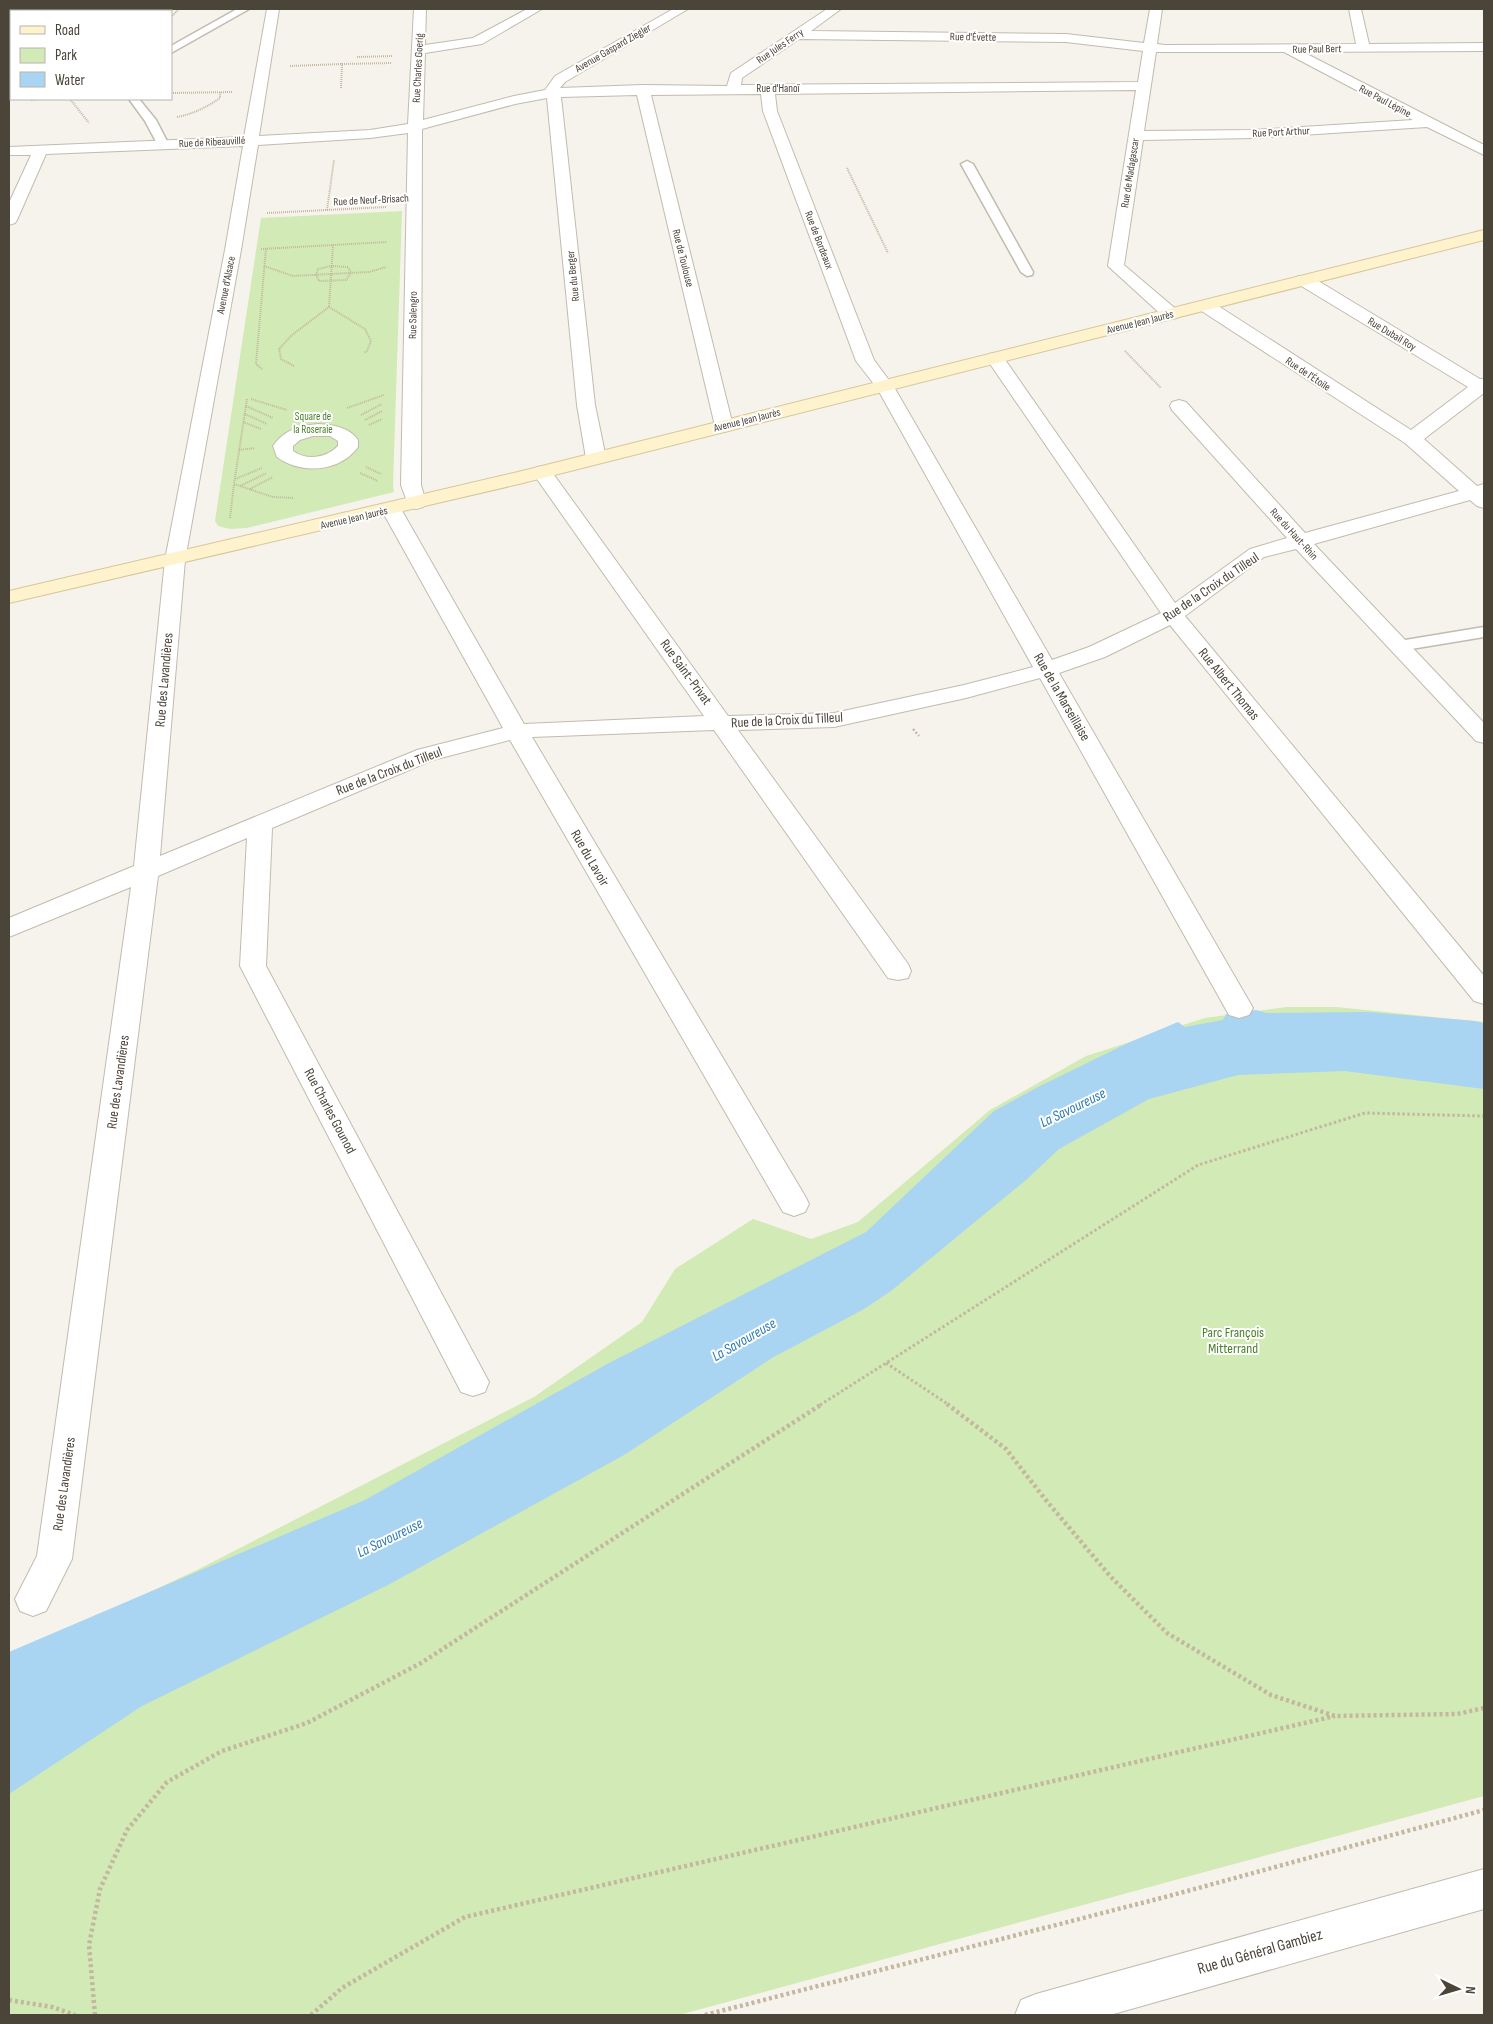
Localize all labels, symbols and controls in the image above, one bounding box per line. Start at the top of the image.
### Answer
legend [10,10,172,100]
text: Road [55,21,80,40]
street label: Avenue Gaspard Ziegler [572,21,653,75]
street label: Rue Jules Ferry [754,25,807,66]
street label: Rue d'Évette [950,30,996,44]
street label: Rue Charles Goerig [410,32,426,103]
street label: Rue Paul Bert [1292,42,1342,56]
text: Park [55,46,77,65]
text: Water [55,71,86,90]
street label: Rue d'Hanoï [756,82,801,95]
street label: Rue Paul Lépine [1357,82,1413,120]
street label: Rue Port Arthur [1252,124,1310,140]
street label: Rue de Ribeauvillé [179,134,245,150]
street label: Rue de Madagascar [1118,137,1142,209]
street label: Rue de Neuf-Brisach [333,192,409,208]
street label: Rue de Bordeaux [802,209,836,271]
street label: Rue de Toulouse [670,228,696,288]
street label: Rue du Berger [564,250,582,302]
street label: Avenue d'Alsace [214,255,238,316]
street label: Rue Salengro [406,291,420,339]
street label: Avenue Jean Jaurès [1104,307,1175,337]
street label: Rue Dubail Roy [1365,314,1419,354]
street label: Rue de l'Étoile [1283,354,1333,394]
street label: Avenue Jean Jaurès [711,405,782,435]
park label: Square de la Roseraie [293,410,333,436]
street label: Avenue Jean Jaurès [318,504,389,532]
street label: Rue du Haut-Rhin [1267,505,1321,563]
street label: Rue de la Croix du Tilleul [1160,549,1262,625]
street label: Rue des Lavandières [151,632,177,728]
street label: Rue Saint-Privat [656,636,716,708]
street label: Rue Albert Thomas [1195,645,1263,723]
street label: Rue de la Marseillaise [1030,650,1094,744]
street label: Rue de la Croix du Tilleul [731,709,843,731]
street label: Rue de la Croix du Tilleul [334,743,444,799]
street label: Rue du Lavoir [567,827,613,889]
street label: Rue des Lavandières [103,1034,133,1130]
street label: Rue Charles Gounod [300,1065,360,1157]
water label: La Savoureuse [1037,1084,1109,1132]
water label: La Savoureuse [709,1314,780,1366]
park label: Parc François Mitterrand [1202,1324,1264,1357]
street label: Rue des Lavandières [49,1436,79,1532]
water label: La Savoureuse [354,1514,426,1562]
street label: Rue du Général Gambiez [1195,1925,1325,1979]
north arrow [1433,1964,1483,2014]
text: N [1462,1986,1479,1995]

